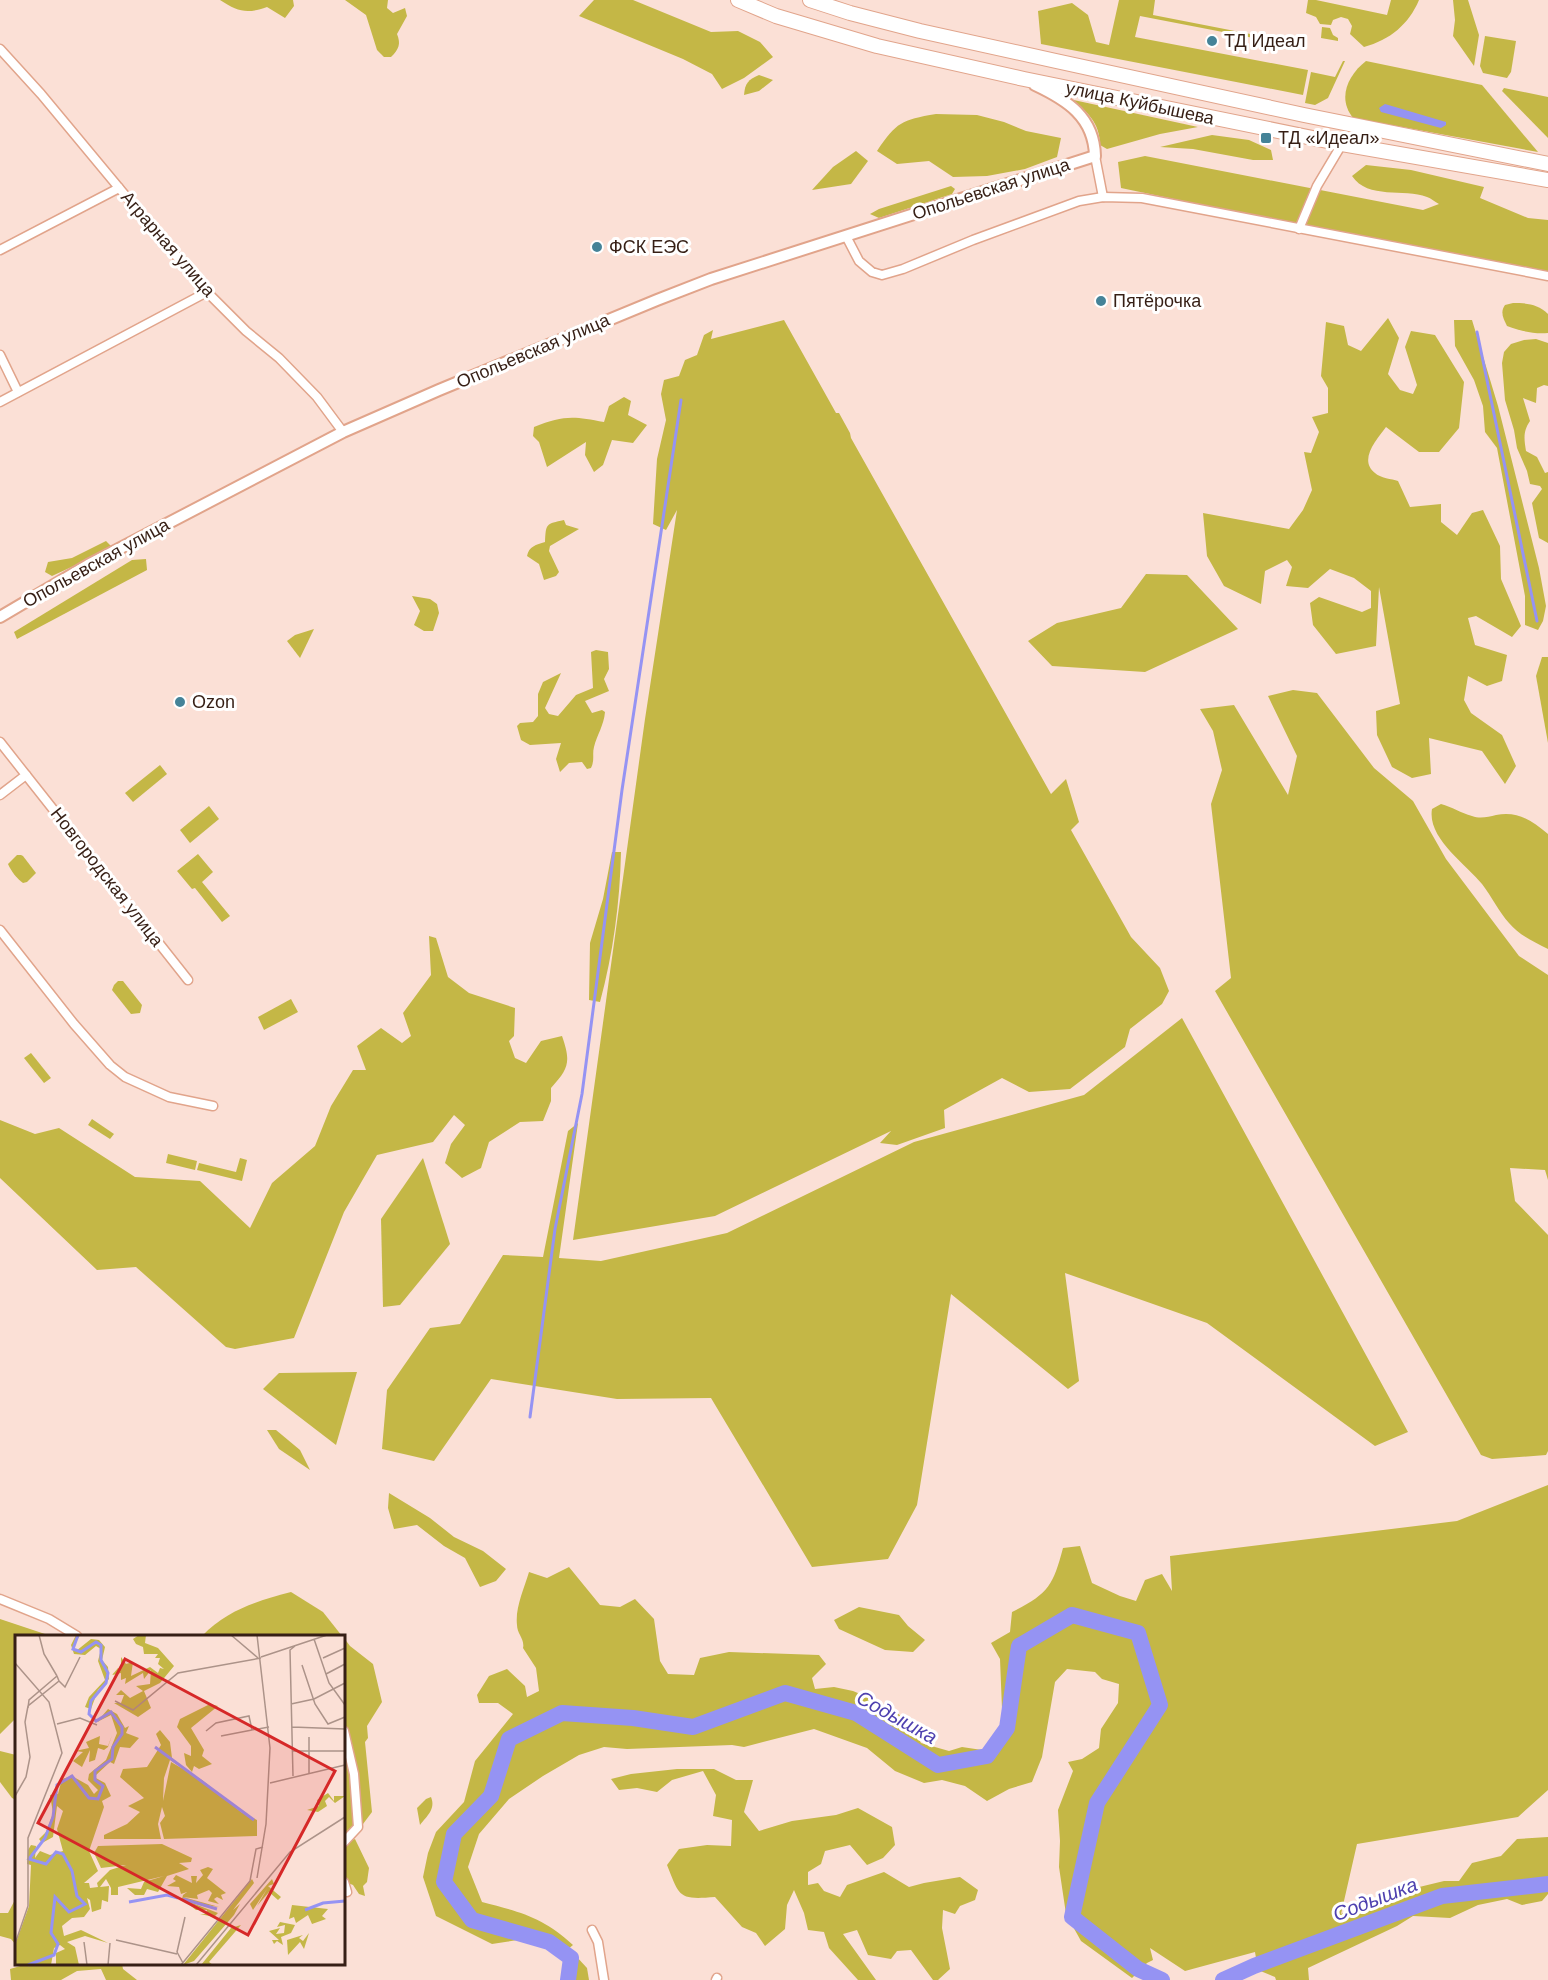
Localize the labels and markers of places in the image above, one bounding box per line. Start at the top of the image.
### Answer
place label: ТД Идеал [1224,31,1306,51]
marker: ТД Идеал [1205,34,1219,48]
place label: ТД «Идеал» [1278,128,1380,148]
marker: ТД «Идеал» [1259,131,1273,145]
place label: ФСК ЕЭС [609,237,689,257]
marker: ФСК ЕЭС [590,240,604,254]
place label: Пятёрочка [1113,291,1202,311]
marker: Пятёрочка [1094,294,1108,308]
place label: Ozon [192,692,235,712]
marker: Ozon [173,695,187,709]

